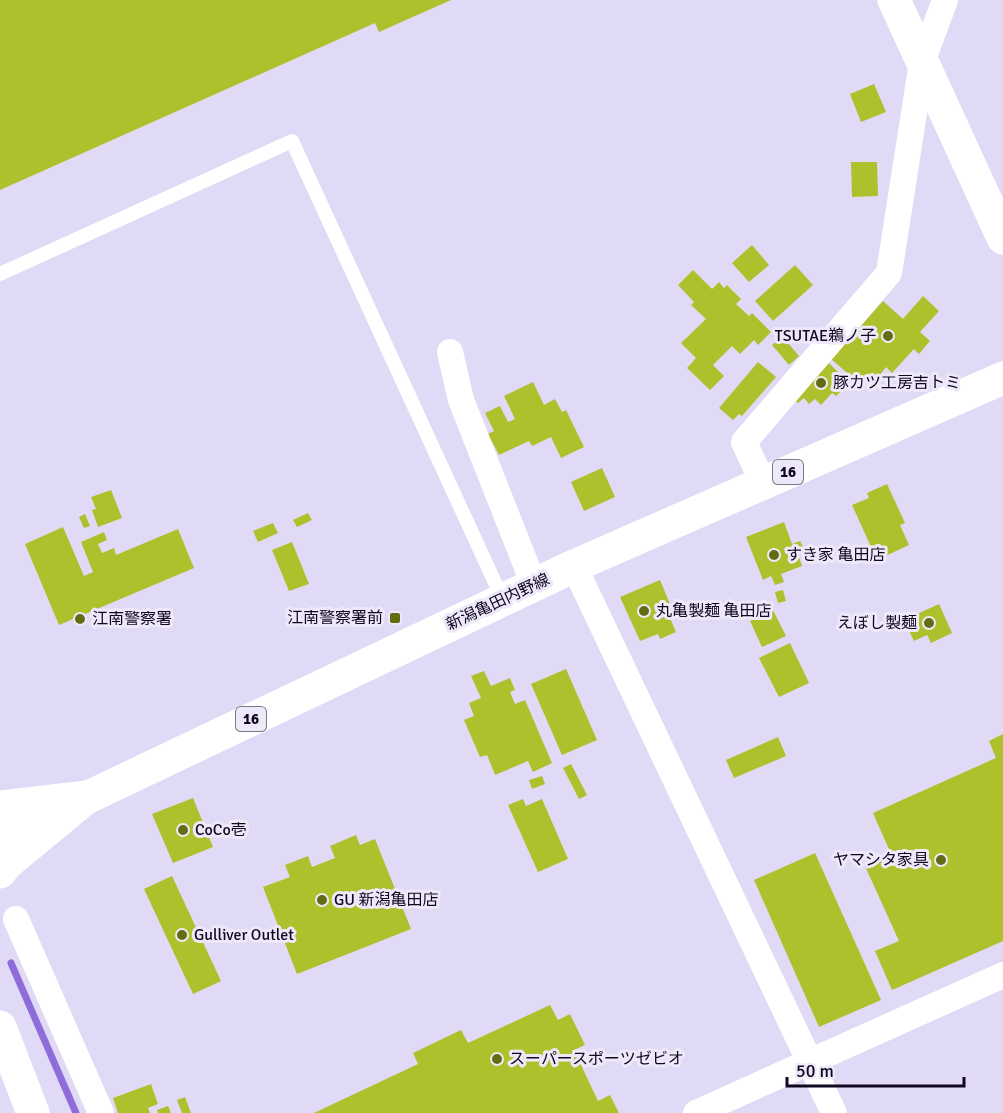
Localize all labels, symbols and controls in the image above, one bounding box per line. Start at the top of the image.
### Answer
place label: TSUTAE鵜ノ子 [775,326,876,346]
marker: TSUTAE鵜ノ子 [881,329,895,343]
place label: 豚カツ工房吉トミ [833,373,961,393]
marker: 豚カツ工房吉トミ [814,376,828,390]
road number: 16 [773,460,803,484]
place label: すき家 亀田店 [786,545,886,565]
marker: すき家 亀田店 [767,548,781,562]
street label: 新潟亀田内野線 [443,569,553,635]
place label: 丸亀製麺 亀田店 [656,601,772,621]
marker: 丸亀製麺 亀田店 [637,604,651,618]
place label: 江南警察署前 [287,608,383,628]
place label: 江南警察署 [92,609,172,629]
marker: 江南警察署前 [388,611,402,625]
marker: 江南警察署 [73,612,87,626]
place label: えぼし製麺 [837,613,917,633]
marker: えぼし製麺 [922,616,936,630]
road number: 16 [236,707,266,731]
place label: CoCo壱 [195,820,247,840]
marker: CoCo壱 [176,823,190,837]
place label: ヤマシタ家具 [833,850,929,870]
marker: ヤマシタ家具 [934,853,948,867]
place label: GU 新潟亀田店 [334,890,439,910]
marker: GU 新潟亀田店 [315,893,329,907]
place label: Gulliver Outlet [194,925,294,945]
marker: Gulliver Outlet [175,928,189,942]
place label: スーパースポーツゼビオ [509,1049,684,1069]
scale bar [787,1050,964,1088]
marker: スーパースポーツゼビオ [490,1052,504,1066]
text: 50 m [796,1060,834,1082]

